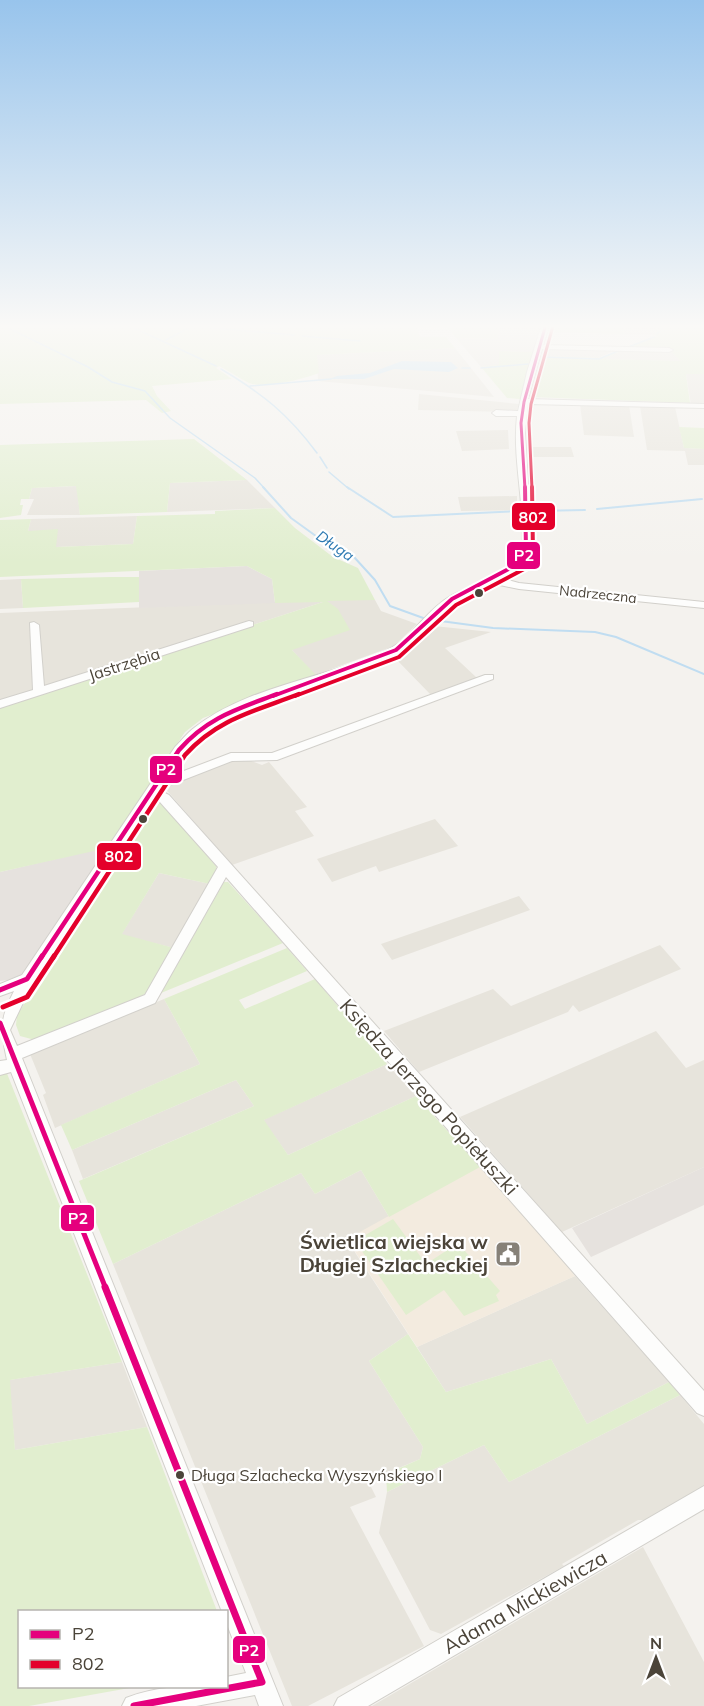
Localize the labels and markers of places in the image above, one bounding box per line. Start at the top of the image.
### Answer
unlabelled marker [473,587,485,599]
unlabelled marker [137,813,149,825]
place label: Świetlica wiejska w Długiej Szlacheckiej [300,1229,488,1277]
public building icon: Świetlica wiejska w Długiej Szlacheckiej [493,1239,523,1269]
place label: Długa Szlachecka Wyszyńskiego I [191,1465,442,1485]
marker: Długa Szlachecka Wyszyńskiego I [174,1469,186,1481]

